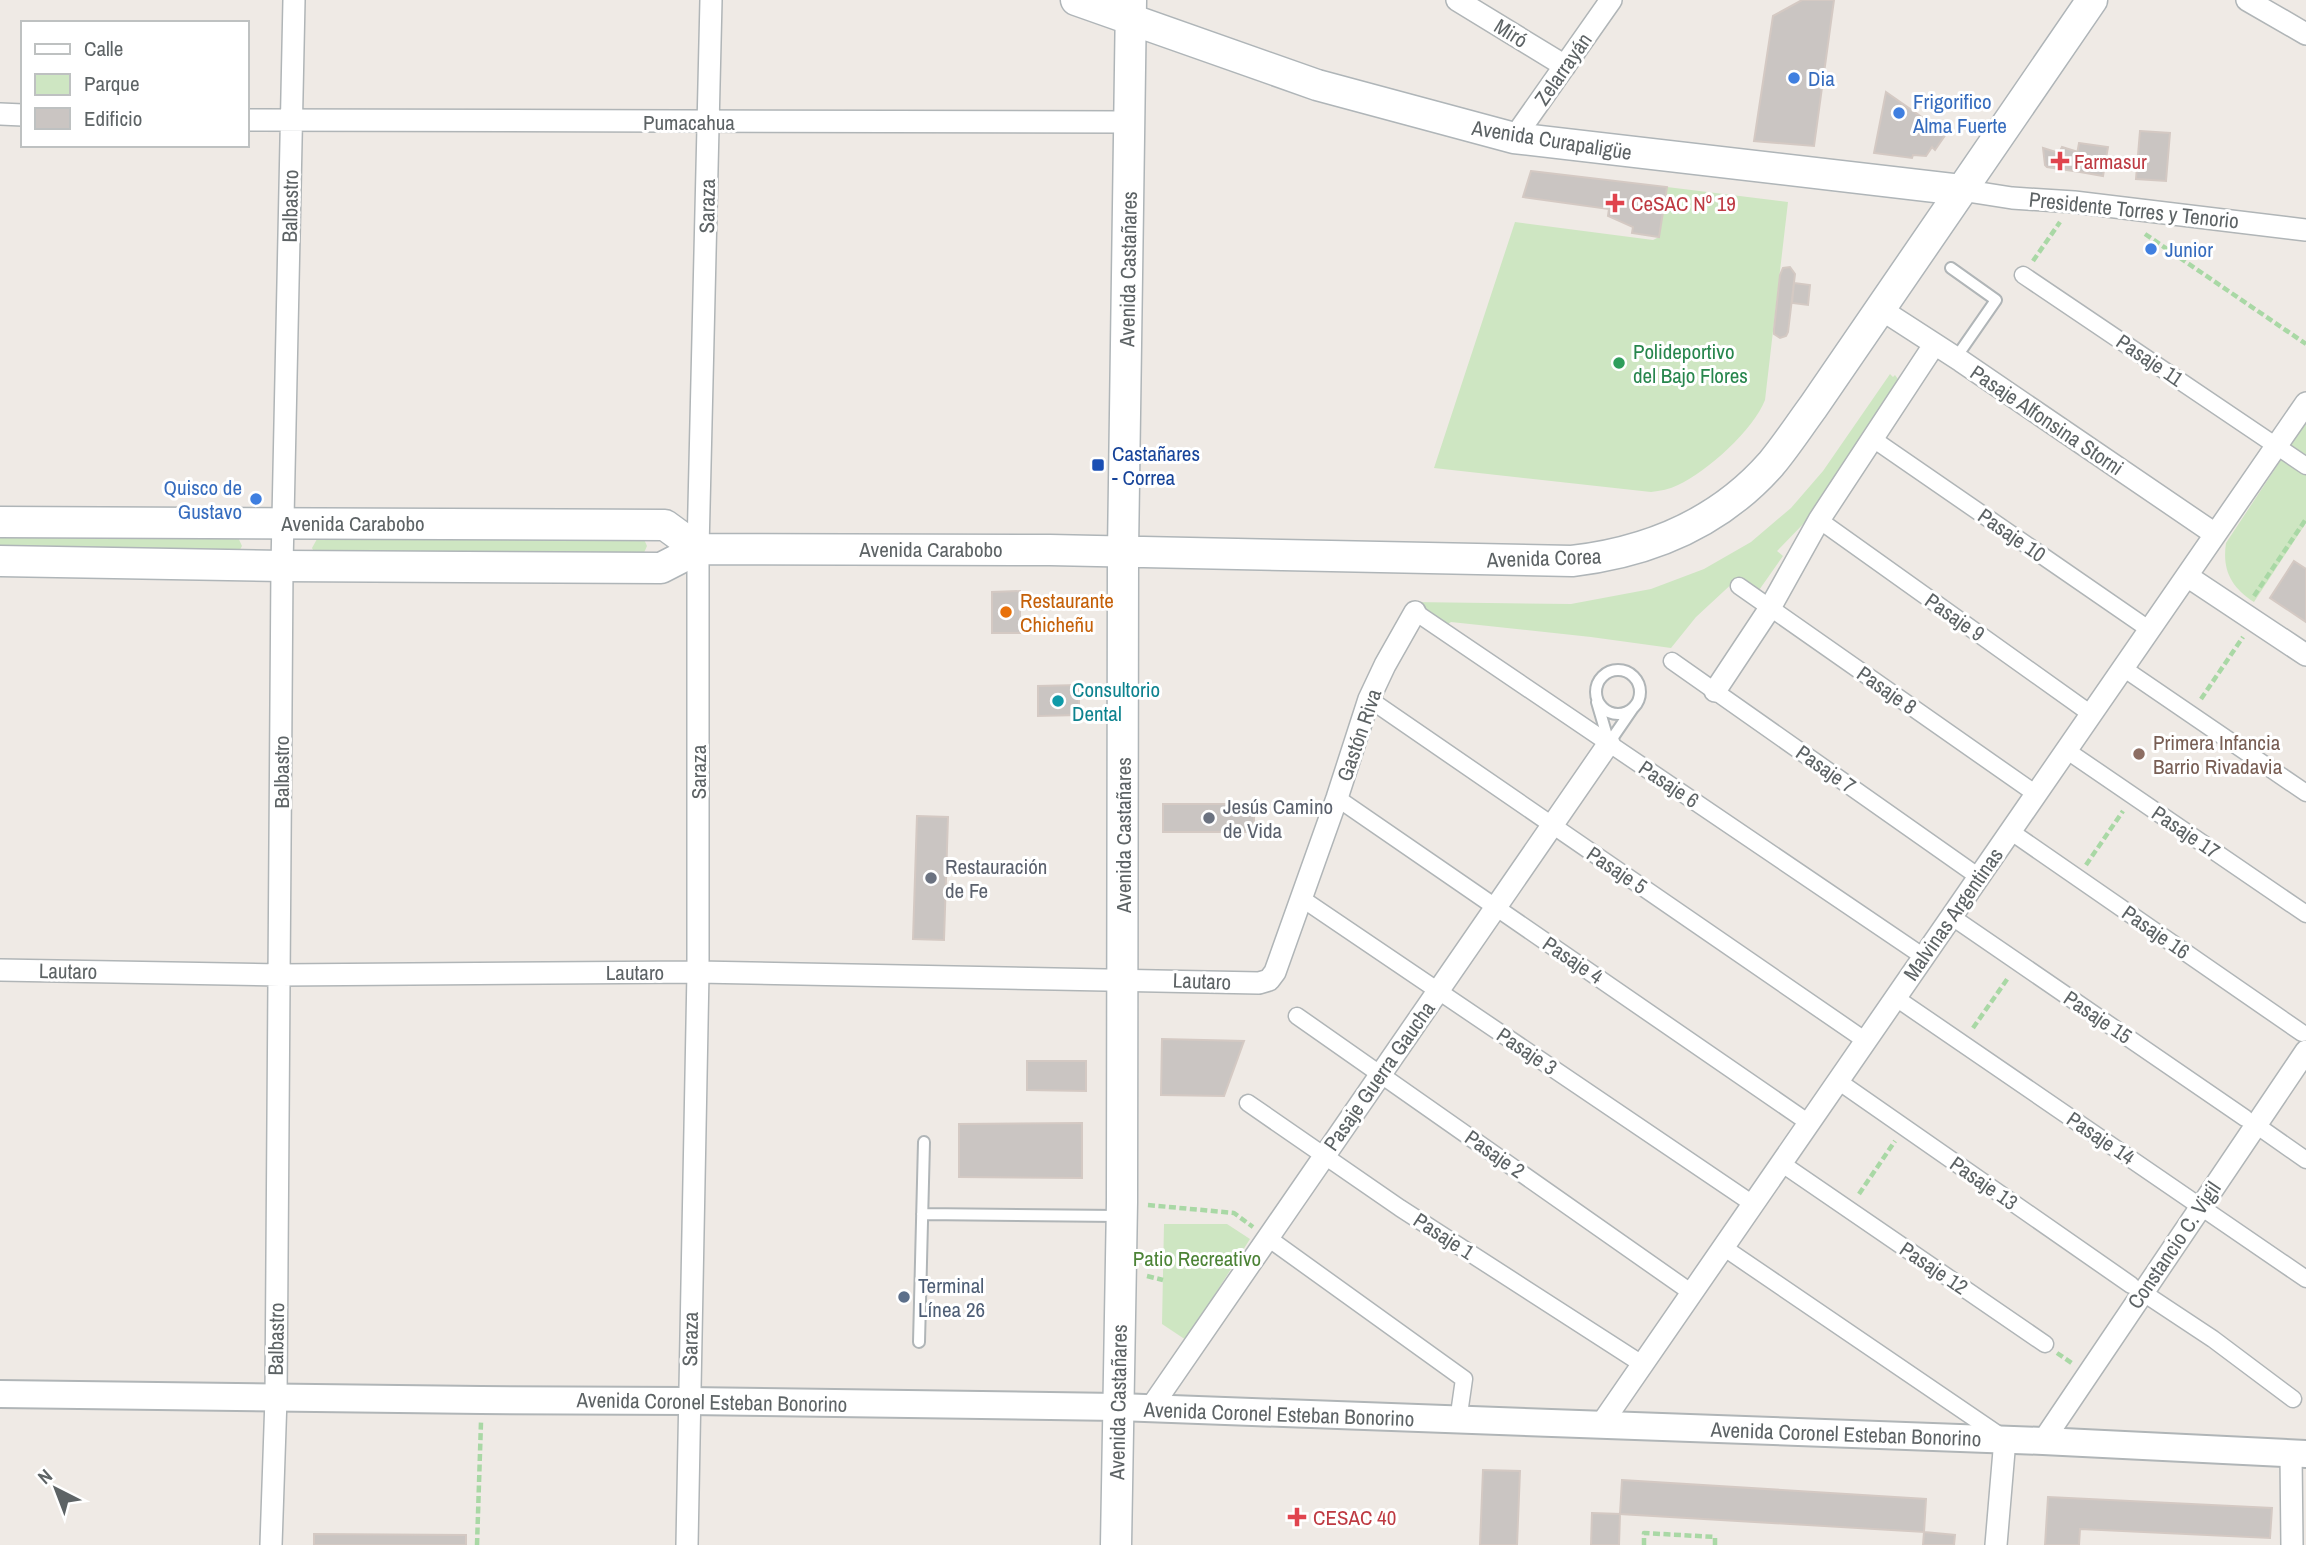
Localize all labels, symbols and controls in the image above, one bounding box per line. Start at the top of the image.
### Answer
street label: Miró [1489,12,1533,54]
legend [21,21,248,147]
street label: Zelarrayán [1528,27,1598,111]
text: Calle [84,34,123,63]
place label: Dia [1808,64,1835,93]
text: Parque [84,69,140,98]
marker: Dia [1786,70,1802,86]
place label: Frigorifico Alma Fuerte [1912,87,2007,140]
text: Edificio [84,104,142,133]
marker: Frigorifico Alma Fuerte [1891,105,1907,121]
street label: Pumacahua [643,108,735,137]
street label: Avenida Curapaligüe [1469,113,1634,167]
place label: Farmasur [2074,147,2147,176]
marker: Farmasur [2052,153,2068,169]
street label: Balbastro [275,169,305,243]
street label: Saraza [692,178,722,234]
street label: Presidente Torres y Tenorio [2028,185,2240,235]
place label: CeSAC Nº 19 [1631,189,1736,218]
street label: Avenida Castañares [1112,191,1144,348]
marker: CeSAC Nº 19 [1605,193,1625,213]
place label: Junior [2165,235,2213,264]
marker: Junior [2143,241,2159,257]
street label: Pasaje 11 [2111,327,2190,393]
place label: Polideportivo del Bajo Flores [1633,337,1748,390]
marker: Polideportivo del Bajo Flores [1611,355,1627,371]
street label: Pasaje Alfonsina Storni [1965,358,2129,482]
place label: Castañares - Correa [1112,439,1200,492]
marker: Castañares - Correa [1090,457,1106,473]
place label: Quisco de Gustavo [164,473,242,526]
marker: Quisco de Gustavo [248,491,264,507]
street label: Pasaje 10 [1972,501,2052,569]
street label: Avenida Carabobo [280,509,425,538]
street label: Avenida Carabobo [858,535,1003,564]
street label: Avenida Corea [1485,541,1602,575]
place label: Restaurante Chicheñu [1020,586,1114,639]
street label: Pasaje 9 [1919,586,1991,648]
marker: Restaurante Chicheñu [998,604,1014,620]
street label: Pasaje 8 [1851,659,1923,721]
place label: Consultorio Dental [1072,675,1160,728]
street label: Gastón Riva [1330,685,1388,785]
marker: Consultorio Dental [1050,693,1066,709]
place label: Primera Infancia Barrio Rivadavia [2153,728,2283,781]
street label: Balbastro [267,736,296,808]
street label: Pasaje 7 [1790,738,1862,800]
street label: Saraza [684,744,713,799]
marker: Primera Infancia Barrio Rivadavia [2131,746,2147,762]
street label: Pasaje 6 [1633,753,1705,815]
street label: Avenida Castañares [1109,757,1138,914]
place label: Jesús Camino de Vida [1223,792,1333,845]
street label: Pasaje 17 [2146,799,2226,865]
marker: Jesús Camino de Vida [1201,810,1217,826]
street label: Pasaje 5 [1581,839,1653,901]
street label: Malvinas Argentinas [1896,842,2010,986]
place label: Restauración de Fe [945,852,1047,905]
marker: Restauración de Fe [923,870,939,886]
street label: Pasaje 16 [2116,898,2196,966]
street label: Pasaje 4 [1537,929,1609,991]
street label: Lautaro [39,956,97,986]
street label: Lautaro [606,958,664,987]
street label: Lautaro [1172,965,1232,997]
street label: Pasaje 15 [2058,984,2138,1050]
street label: Pasaje Guerra Gaucha [1317,995,1442,1156]
street label: Pasaje 3 [1491,1020,1563,1082]
street label: Pasaje 14 [2061,1105,2141,1172]
street label: Pasaje 2 [1459,1123,1531,1185]
street label: Pasaje 13 [1944,1149,2024,1217]
street label: Constancio C. Vigil [2121,1176,2227,1314]
street label: Pasaje 1 [1408,1206,1480,1267]
street label: Pasaje 12 [1894,1235,1974,1301]
park label: Patio Recreativo [1133,1244,1261,1273]
place label: Terminal Línea 26 [918,1271,985,1324]
marker: Terminal Línea 26 [896,1289,912,1305]
street label: Balbastro [261,1302,291,1376]
street label: Saraza [675,1311,705,1367]
street label: Avenida Castañares [1102,1324,1134,1481]
street label: Avenida Coronel Esteban Bonorino [575,1385,848,1419]
street label: Avenida Coronel Esteban Bonorino [1142,1395,1415,1433]
street label: Avenida Coronel Esteban Bonorino [1709,1415,1982,1453]
north arrow [21,1454,91,1524]
text: N [32,1463,58,1490]
place label: CESAC 40 [1313,1503,1396,1532]
marker: CESAC 40 [1287,1507,1307,1527]

